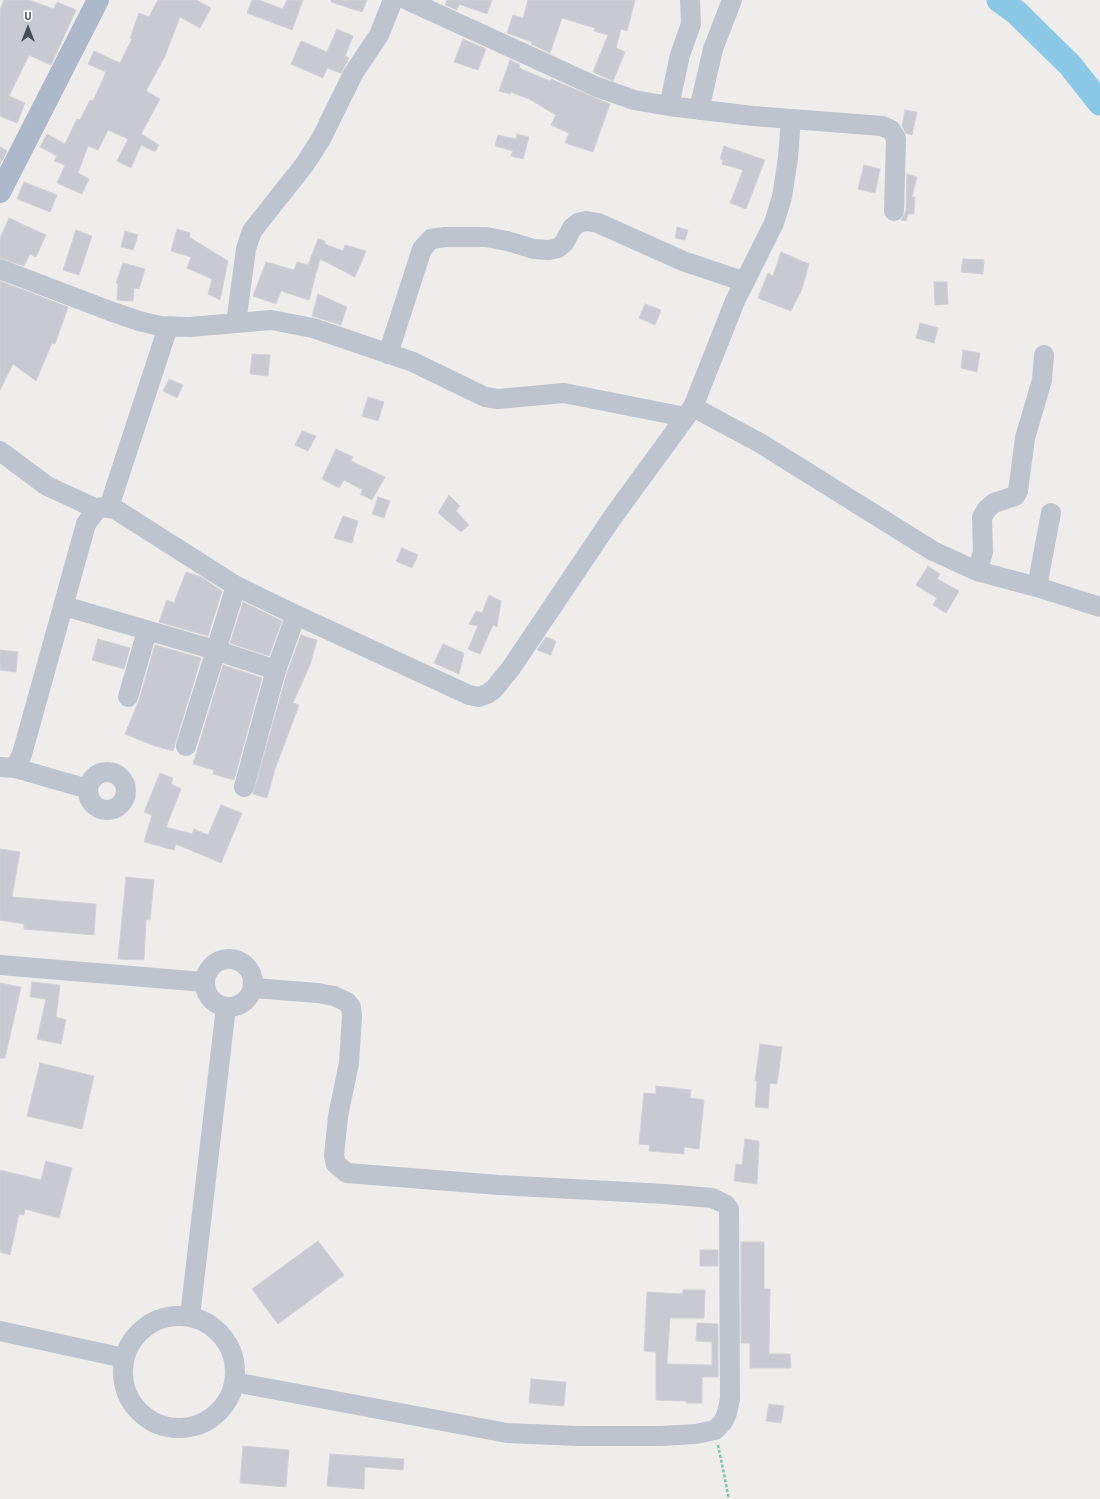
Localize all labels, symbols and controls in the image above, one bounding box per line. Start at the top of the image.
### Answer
north arrow [8,8,48,48]
text: U [25,9,31,23]

